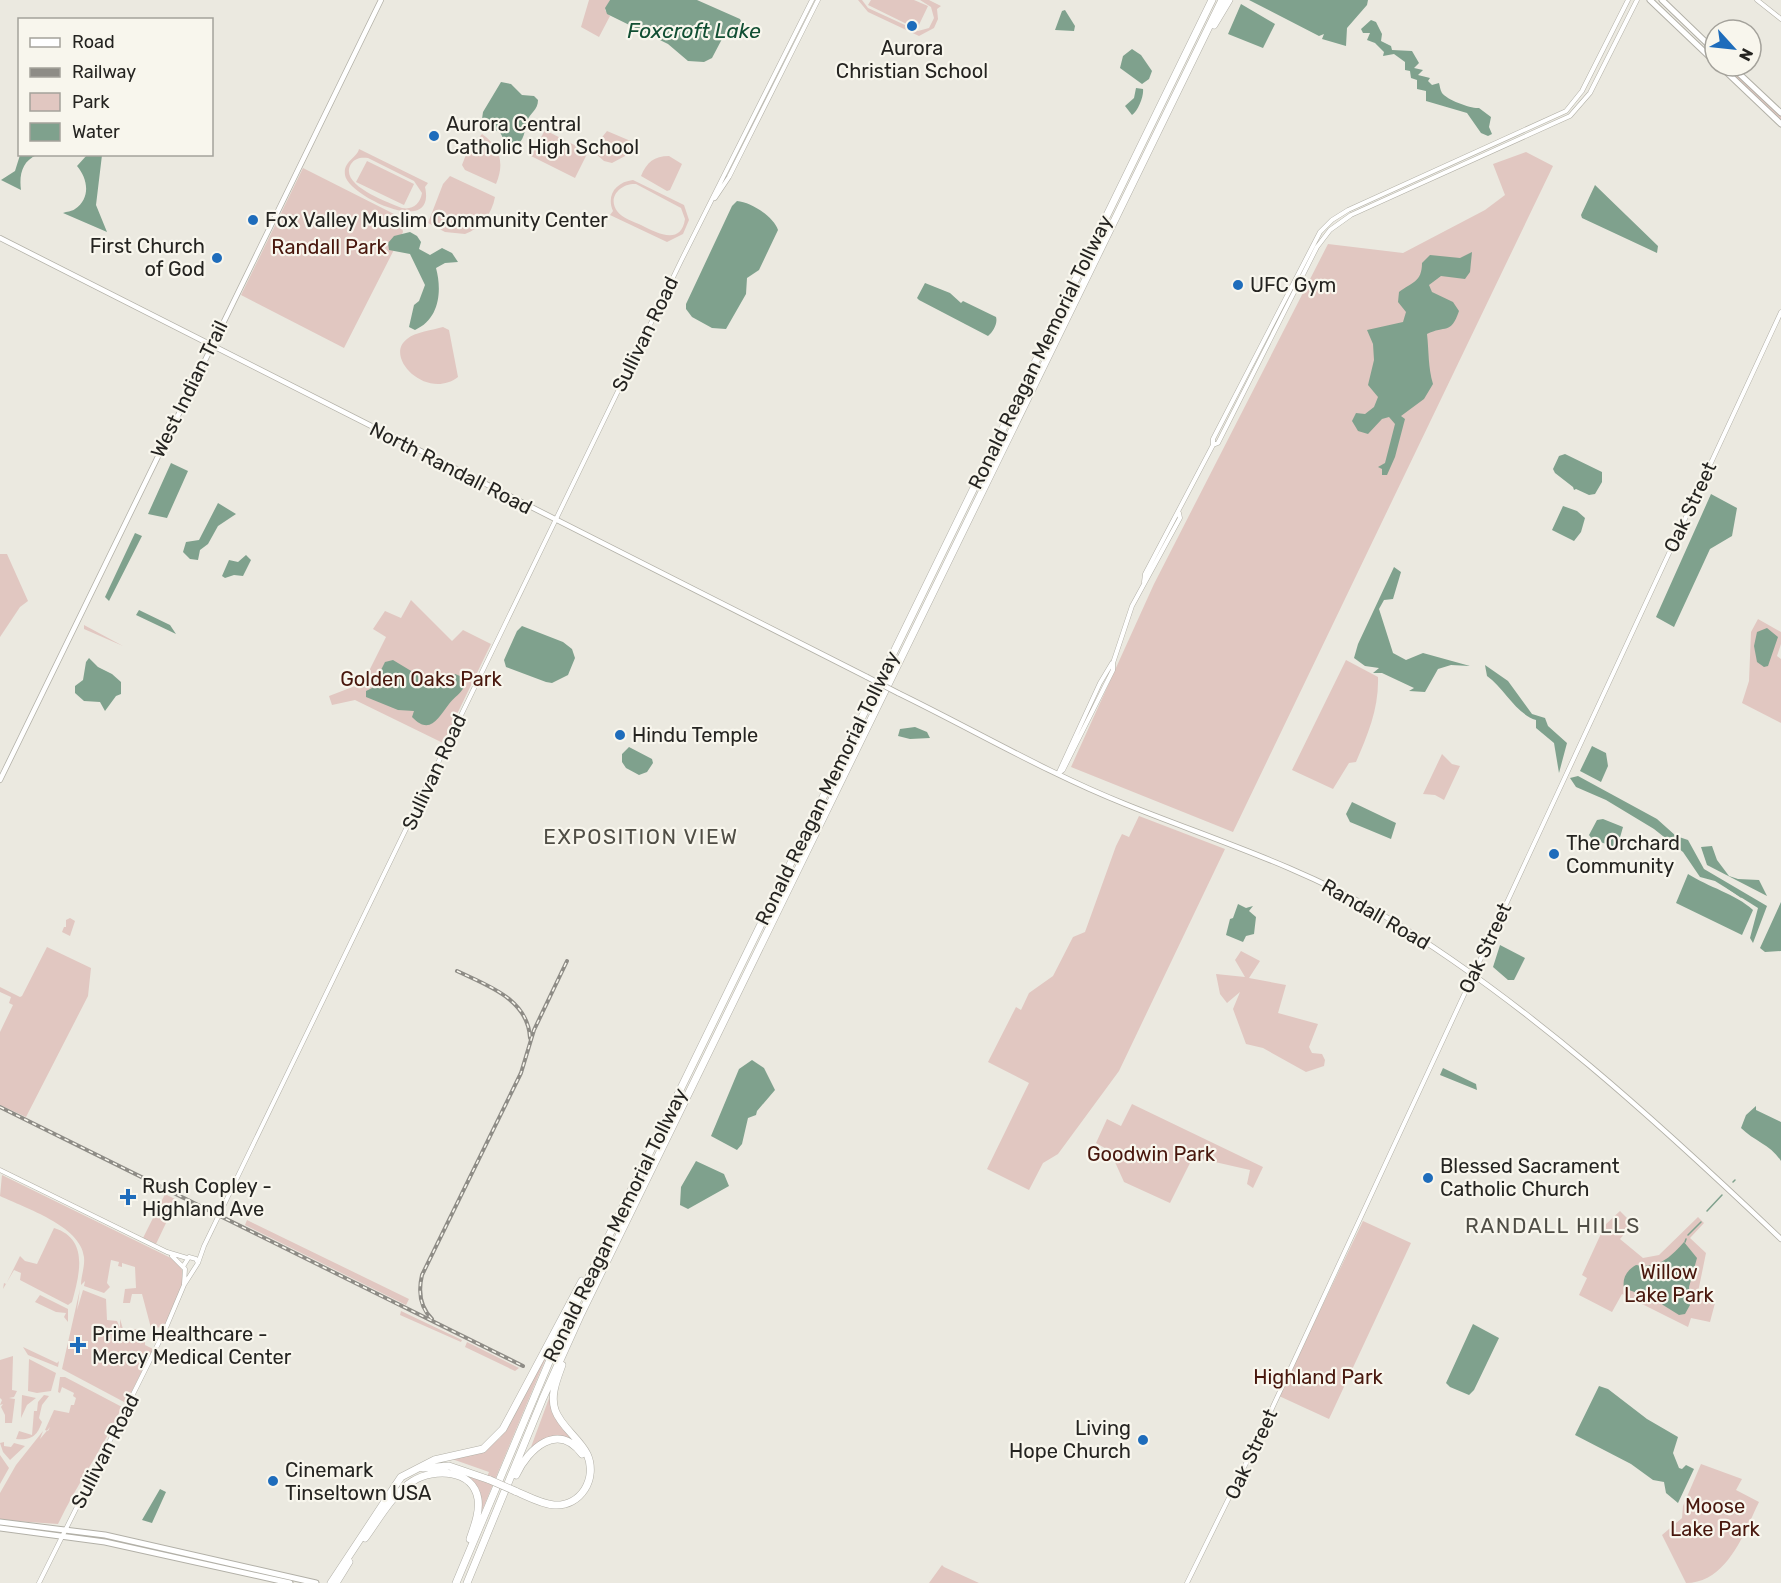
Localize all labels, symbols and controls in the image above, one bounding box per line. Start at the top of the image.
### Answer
legend [18,18,213,156]
water label: Foxcroft Lake [627,18,761,43]
north arrow [1703,18,1763,78]
marker: Aurora Christian School [905,19,919,33]
text: Road [72,31,115,53]
place label: Aurora Christian School [836,36,988,83]
text: N [1735,45,1757,64]
text: Railway [72,61,136,83]
text: Park [72,91,110,113]
place label: Aurora Central Catholic High School [446,112,639,159]
text: Water [72,121,120,143]
marker: Aurora Central Catholic High School [427,129,441,143]
place label: Fox Valley Muslim Community Center [265,208,608,232]
street label: Ronald Reagan Memorial Tollway [963,211,1117,493]
marker: Fox Valley Muslim Community Center [246,213,260,227]
place label: First Church of God [90,234,205,281]
park label: Randall Park [271,235,387,259]
marker: First Church of God [210,251,224,265]
street label: Sullivan Road [607,272,683,396]
place label: UFC Gym [1250,273,1336,297]
marker: UFC Gym [1231,278,1245,292]
street label: West Indian Trail [145,316,233,462]
street label: North Randall Road [366,417,536,519]
street label: Oak Street [1659,458,1722,556]
street label: Ronald Reagan Memorial Tollway [750,647,904,929]
park label: Golden Oaks Park [340,667,502,691]
street label: Sullivan Road [397,710,471,834]
place label: Hindu Temple [632,723,758,747]
marker: Hindu Temple [613,728,627,742]
district label: EXPOSITION VIEW [543,824,739,849]
place label: The Orchard Community [1566,831,1680,878]
marker: The Orchard Community [1547,847,1561,861]
street label: Randall Road [1318,873,1434,955]
street label: Oak Street [1454,899,1517,997]
street label: Ronald Reagan Memorial Tollway [538,1084,692,1366]
park label: Goodwin Park [1087,1142,1216,1166]
place label: Blessed Sacrament Catholic Church [1440,1154,1620,1201]
marker: Blessed Sacrament Catholic Church [1421,1171,1435,1185]
place label: Rush Copley - Highland Ave [142,1174,272,1221]
marker: Rush Copley - Highland Ave [119,1188,137,1206]
district label: RANDALL HILLS [1465,1213,1641,1238]
park label: Willow Lake Park [1624,1260,1715,1307]
place label: Prime Healthcare - Mercy Medical Center [92,1322,292,1369]
marker: Prime Healthcare - Mercy Medical Center [69,1336,87,1354]
park label: Highland Park [1253,1365,1384,1389]
street label: Sullivan Road [66,1390,144,1512]
street label: Oak Street [1220,1405,1283,1503]
place label: Living Hope Church [1009,1416,1131,1463]
marker: Living Hope Church [1136,1433,1150,1447]
place label: Cinemark Tinseltown USA [285,1458,431,1505]
marker: Cinemark Tinseltown USA [266,1474,280,1488]
park label: Moose Lake Park [1670,1494,1761,1541]

